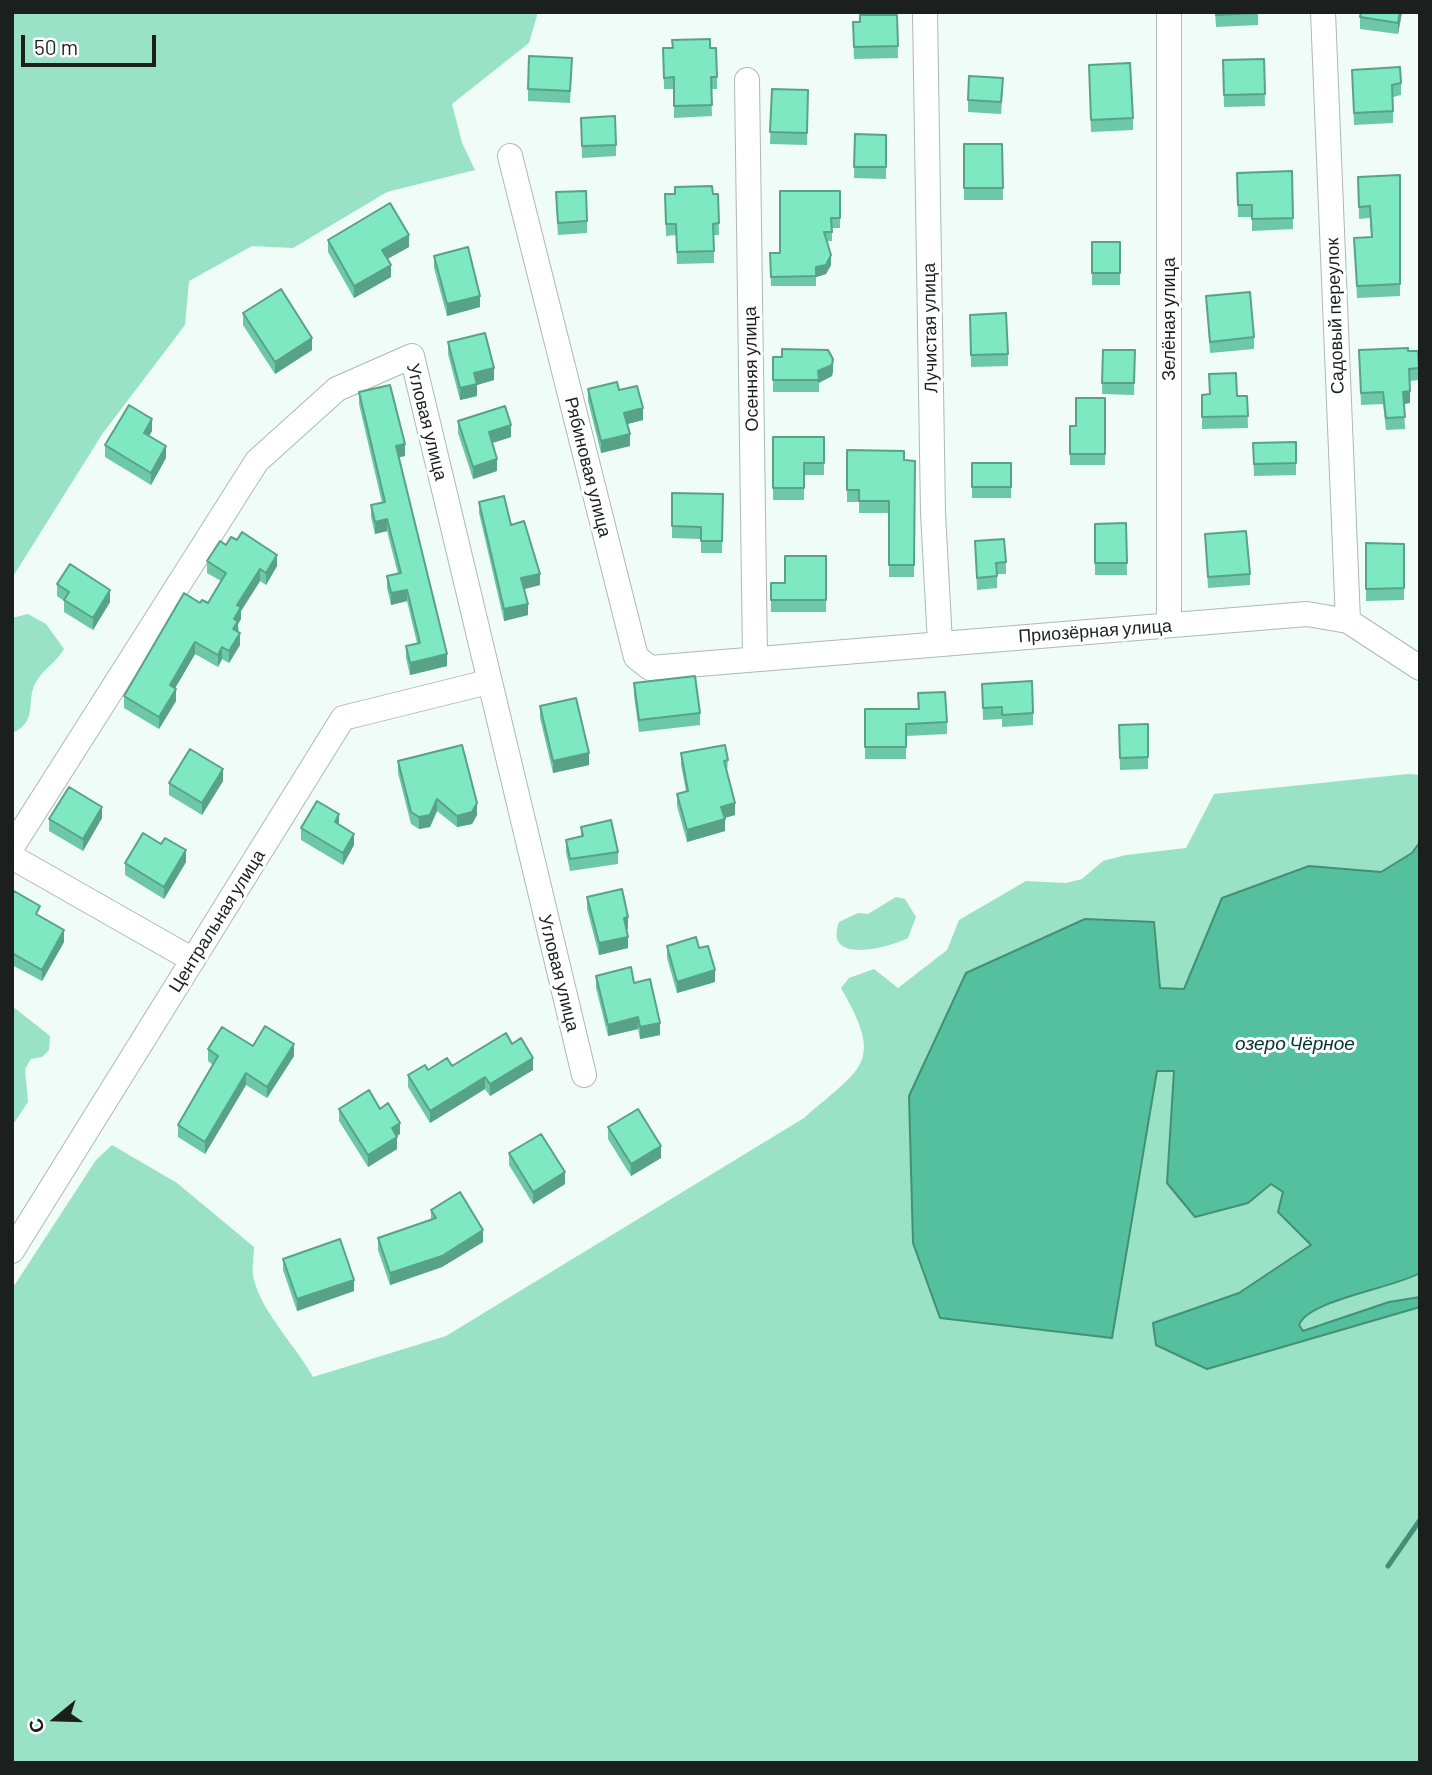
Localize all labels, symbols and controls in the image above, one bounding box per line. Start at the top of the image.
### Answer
scale bar [24,21,159,65]
text: 50 m [34,34,78,59]
street label: Садовый переулок [1321,237,1349,395]
street label: Зелёная улица [1158,257,1180,381]
street label: Лучистая улица [918,263,942,393]
street label: Осенняя улица [739,306,763,432]
street label: Угловая улица [402,361,452,483]
street label: Рябиновая улица [560,395,616,539]
street label: Приозёрная улица [1018,615,1172,647]
street label: Центральная улица [164,846,270,996]
street label: Угловая улица [534,912,584,1034]
water label: озеро Чёрное [1235,1033,1355,1055]
north arrow [21,1684,91,1754]
text: С [23,1716,49,1736]

